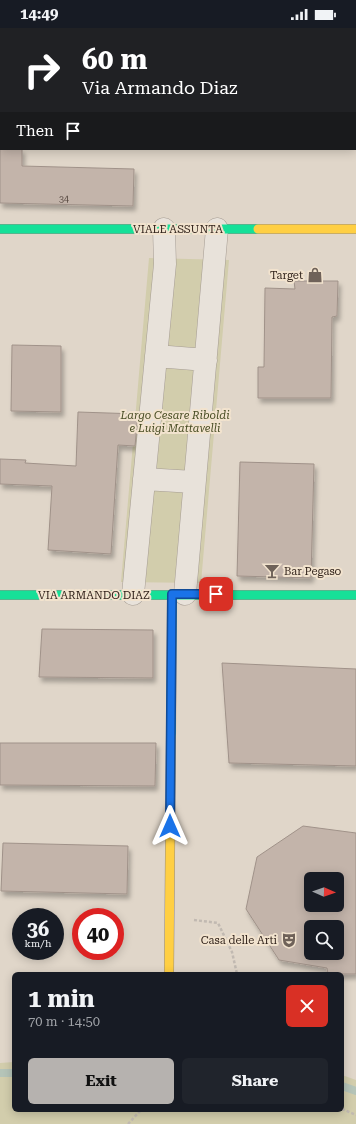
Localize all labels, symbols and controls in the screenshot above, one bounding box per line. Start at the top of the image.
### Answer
text: 14:49 [20,5,58,23]
text: 60 m [82,43,147,76]
icon: right [16,44,68,96]
text: Via Armando Diaz [82,77,237,98]
icon: arrive [62,120,84,142]
text: Then [16,122,54,140]
house number: 34 [59,194,69,204]
street label: VIALE ASSUNTA [133,223,223,236]
shop icon: Target [306,266,324,284]
place label: Target [270,269,303,282]
park label: Largo Cesare Riboldi e Luigi Mattavelli [119,409,230,435]
bar icon: Bar Pegaso [263,562,281,580]
place label: Bar Pegaso [284,565,342,578]
pin [199,577,233,611]
icon: arrive [205,583,227,605]
street label: VIA ARMANDO DIAZ [38,589,150,602]
position arrow [149,805,191,847]
north arrow [304,872,344,912]
map controls [304,872,344,960]
speed limit sign: 40 [72,908,124,960]
text: 36 [27,917,49,941]
button: search [304,920,344,960]
theatre icon: Casa delle Arti [280,931,298,949]
place label: Casa delle Arti [201,934,277,947]
text: km/h [25,938,51,949]
text: 1 min [28,985,95,1013]
button: close [286,985,328,1027]
text: 70 m · 14:50 [28,1014,100,1029]
button: Exit [28,1058,174,1104]
button: Share [182,1058,328,1104]

